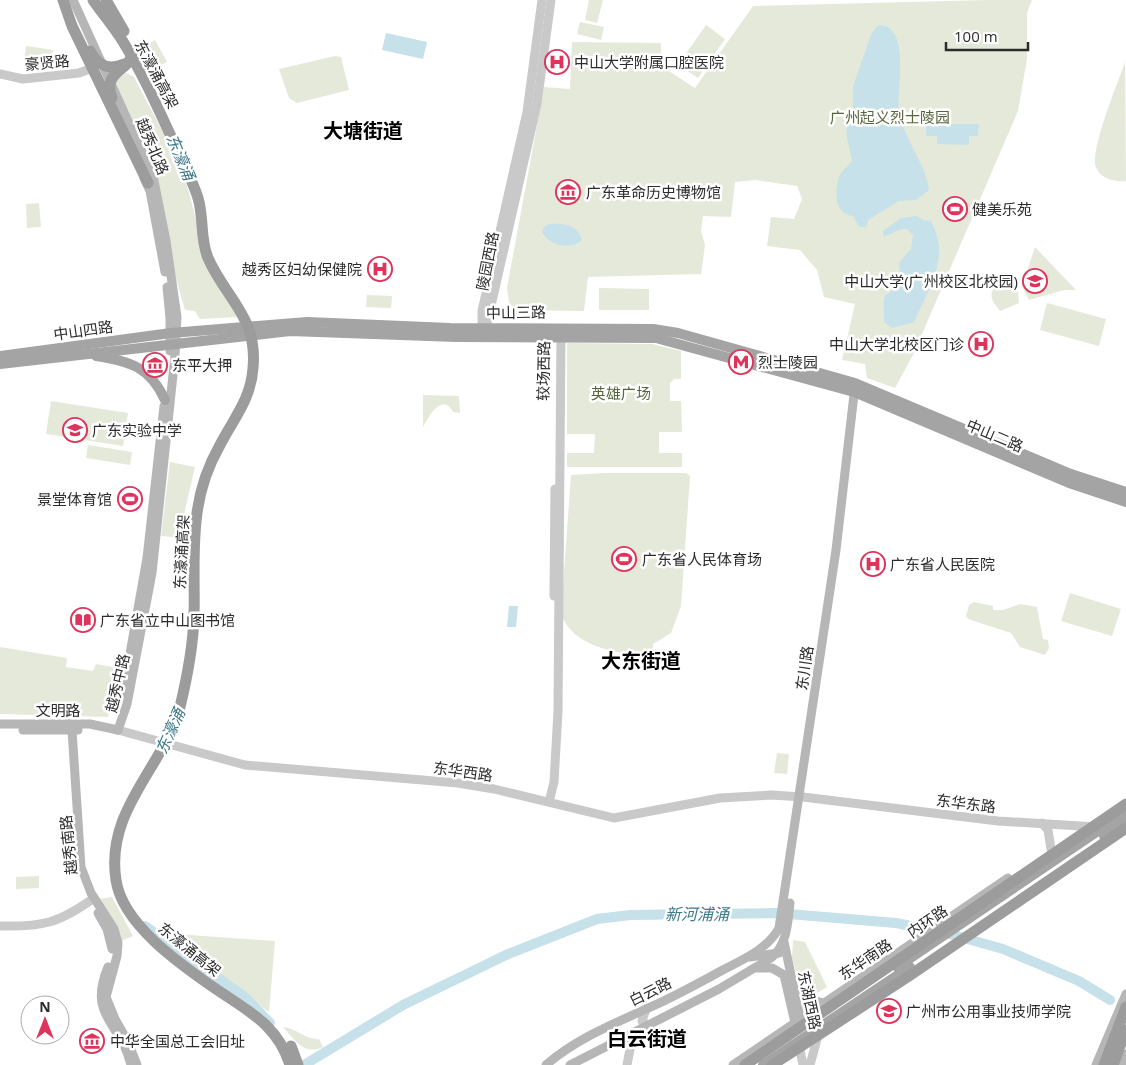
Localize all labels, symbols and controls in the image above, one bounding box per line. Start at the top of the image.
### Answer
scale bar [946,20,1028,52]
text: 100 m [954,26,998,46]
street label: 东濠涌高架 [131,36,183,112]
hospital icon: 中山大学附属口腔医院 [544,49,570,75]
street label: 豪贤路 [24,50,70,74]
place label: 中山大学附属口腔医院 [574,52,724,72]
park label: 广州起义烈士陵园 [830,107,950,127]
street label: 越秀北路 [132,114,174,178]
district label: 大塘街道 [323,117,403,144]
water label: 东濠涌 [161,131,201,185]
museum icon: 广东革命历史博物馆 [555,179,581,205]
place label: 广东革命历史博物馆 [586,182,721,202]
sports icon: 健美乐苑 [942,196,968,222]
place label: 健美乐苑 [972,199,1032,219]
street label: 陵园西路 [471,230,503,292]
hospital icon: 越秀区妇幼保健院 [367,256,393,282]
place label: 越秀区妇幼保健院 [242,259,362,279]
school or university icon: 中山大学(广州校区北校园) [1022,268,1048,294]
place label: 中山大学(广州校区北校园) [844,271,1018,291]
street label: 中山三路 [486,301,546,323]
street label: 中山四路 [52,316,114,344]
hospital icon: 中山大学北校区门诊 [968,331,994,357]
place label: 中山大学北校区门诊 [829,334,964,354]
street label: 较场西路 [532,341,554,401]
metro station icon: 烈士陵园 [728,349,754,375]
museum icon: 东平大押 [142,352,168,378]
place label: 烈士陵园 [758,352,818,372]
place label: 东平大押 [172,355,232,375]
park label: 英雄广场 [591,383,651,403]
street label: 中山二路 [963,414,1027,456]
school or university icon: 广东实验中学 [62,417,88,443]
place label: 广东实验中学 [92,420,182,440]
sports icon: 景堂体育馆 [117,486,143,512]
place label: 景堂体育馆 [37,489,112,509]
street label: 东濠涌高架 [169,514,193,590]
sports icon: 广东省人民体育场 [611,546,637,572]
place label: 广东省人民体育场 [642,549,762,569]
hospital icon: 广东省人民医院 [860,551,886,577]
place label: 广东省人民医院 [890,554,995,574]
library icon: 广东省立中山图书馆 [70,607,96,633]
place label: 广东省立中山图书馆 [100,610,235,630]
street label: 东川路 [791,644,817,692]
district label: 大东街道 [601,647,681,674]
street label: 越秀中路 [101,652,133,714]
street label: 文明路 [35,700,81,720]
water label: 东濠涌 [150,703,191,757]
street label: 东华西路 [432,757,494,785]
street label: 东华东路 [935,789,997,817]
street label: 越秀南路 [55,814,81,876]
street label: 内环路 [903,900,951,942]
water label: 新河浦涌 [665,903,731,925]
street label: 东濠涌高架 [155,918,225,980]
street label: 东华南路 [835,934,895,984]
street label: 东湖西路 [794,969,826,1031]
street label: 白云路 [625,972,675,1010]
north arrow [20,995,70,1045]
text: N [39,997,51,1016]
school or university icon: 广州市公用事业技师学院 [876,998,902,1024]
place label: 广州市公用事业技师学院 [906,1001,1071,1021]
district label: 白云街道 [607,1025,687,1052]
museum icon: 中华全国总工会旧址 [79,1028,105,1054]
place label: 中华全国总工会旧址 [110,1031,245,1051]

